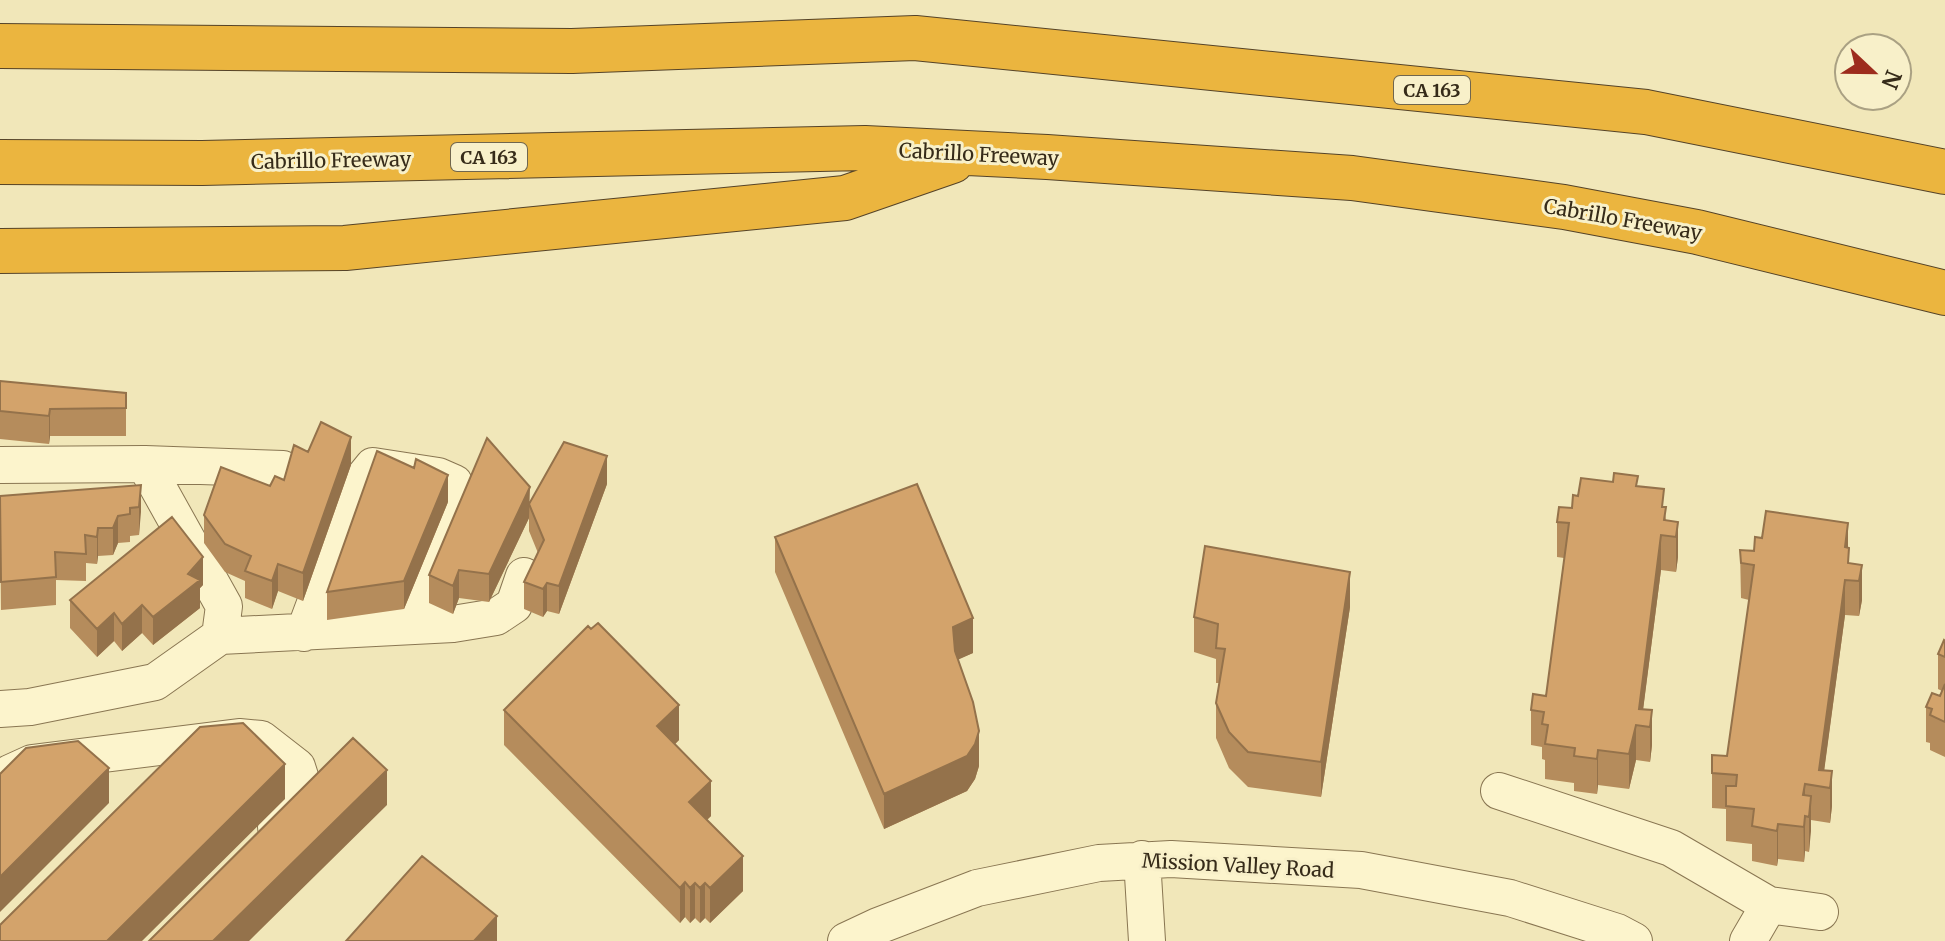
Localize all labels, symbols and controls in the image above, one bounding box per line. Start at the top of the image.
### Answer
north arrow [1833,32,1913,112]
text: N [1875,66,1908,93]
road number: CA 163 [1394,76,1470,104]
street label: Cabrillo Freeway [898,137,1060,171]
road number: CA 163 [451,143,527,171]
street label: Cabrillo Freeway [251,146,412,174]
street label: Cabrillo Freeway [1542,193,1705,245]
street label: Mission Valley Road [1141,847,1335,883]

